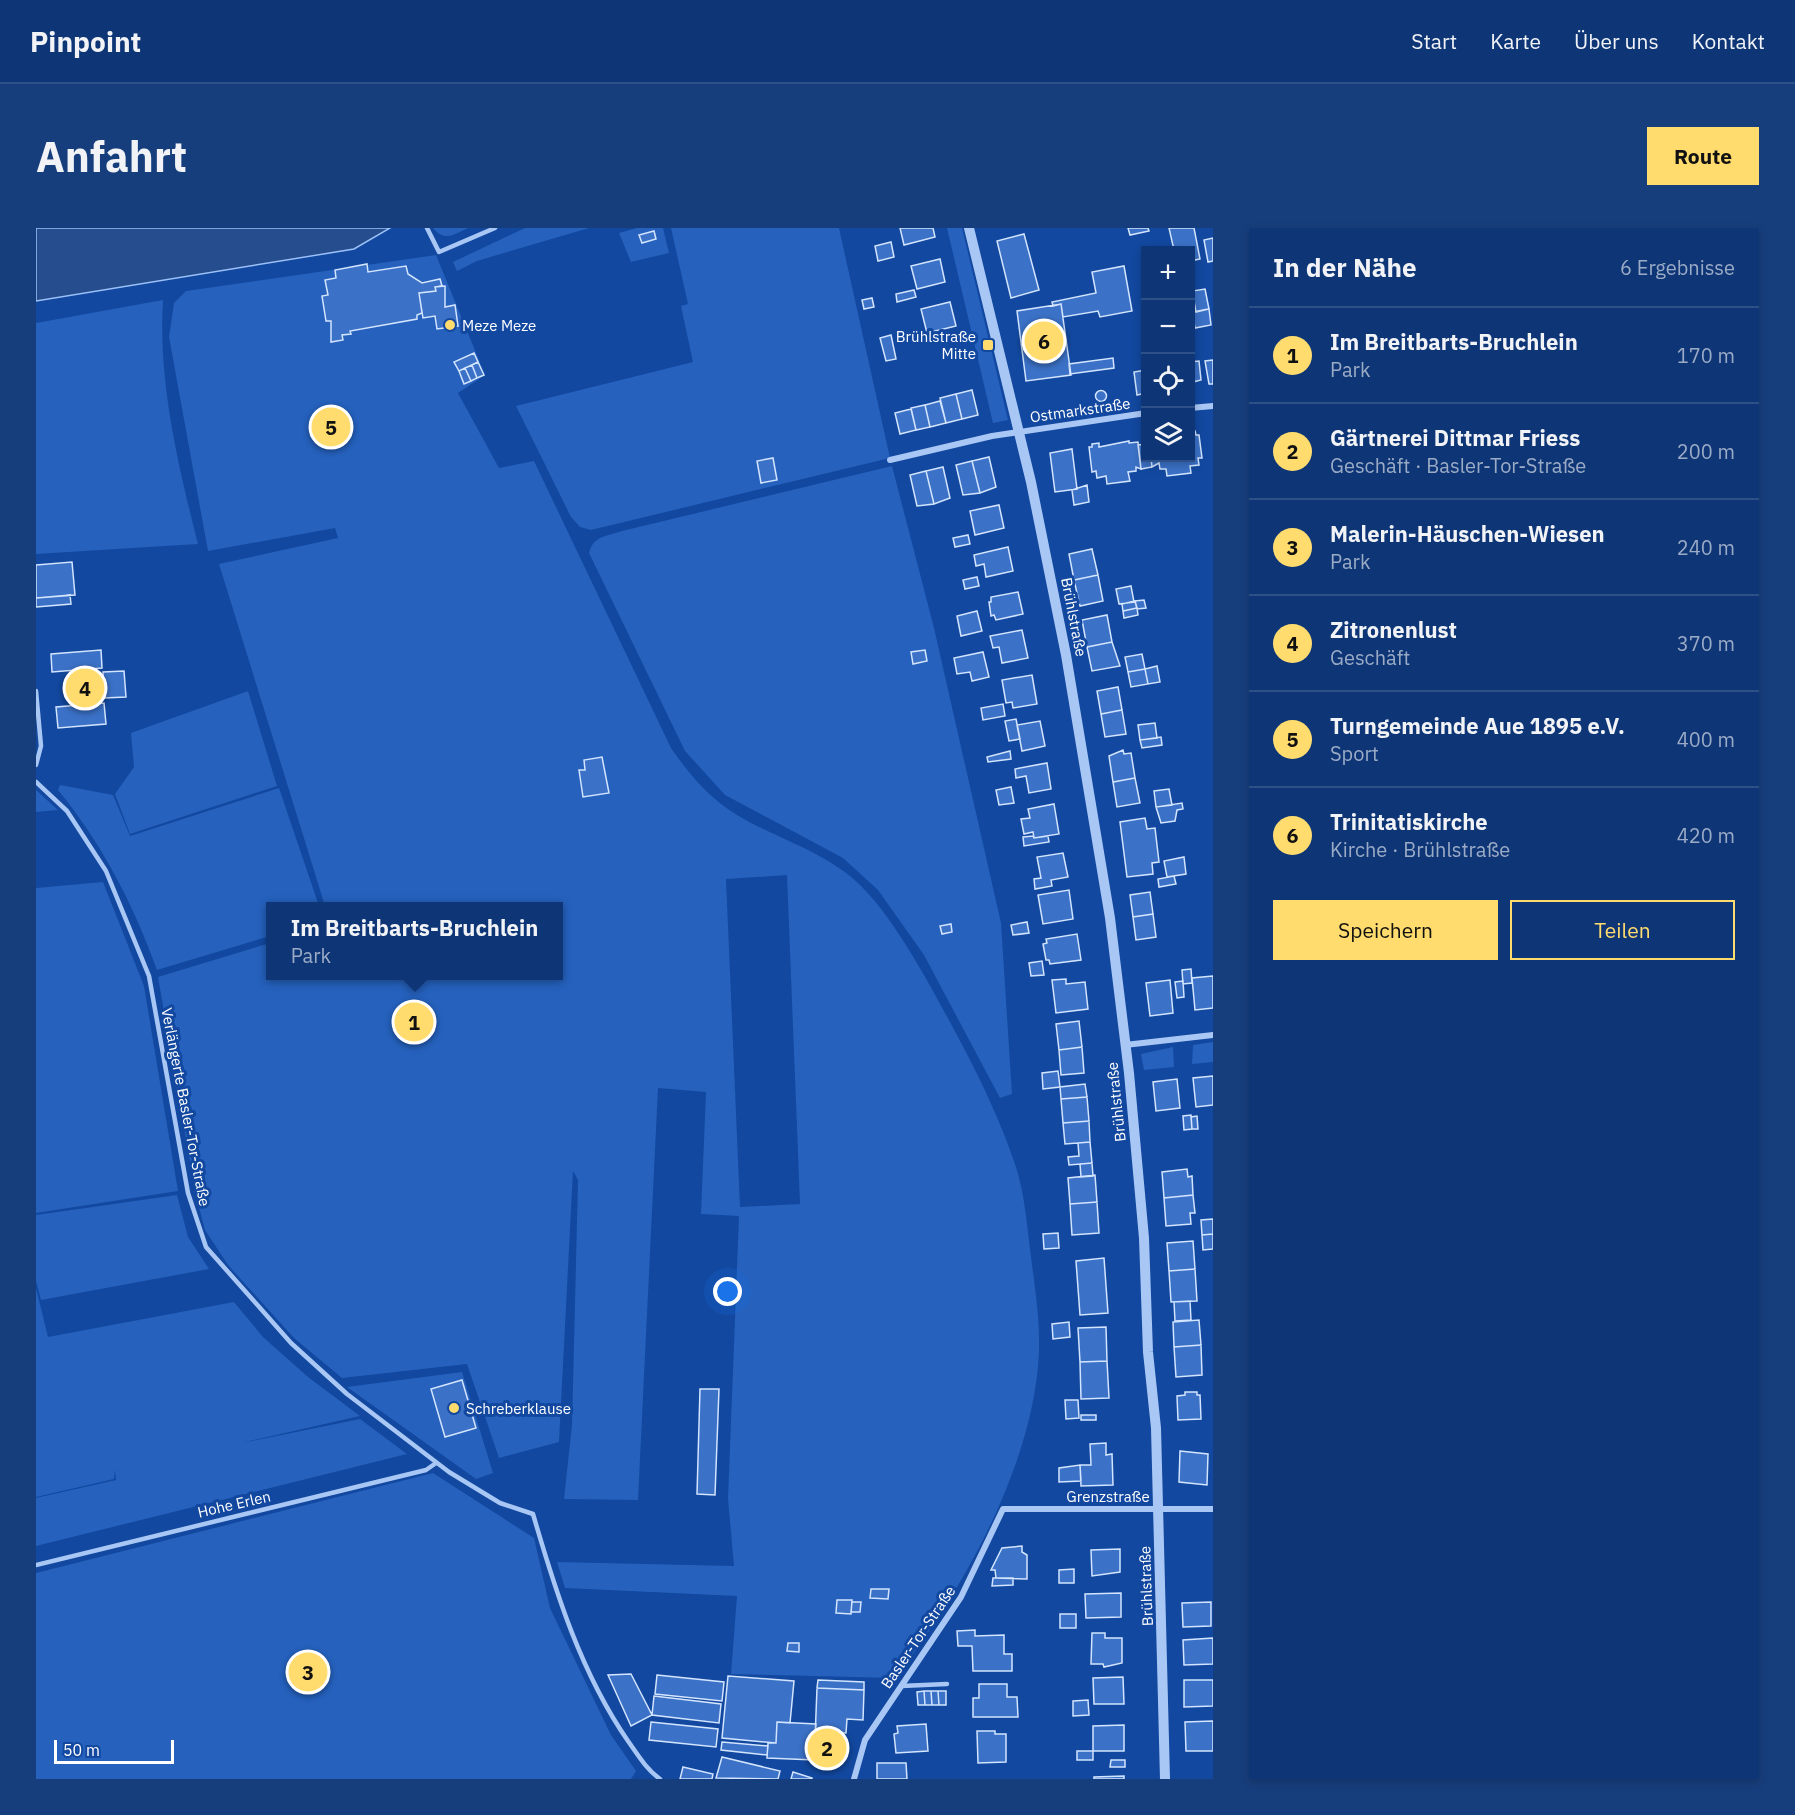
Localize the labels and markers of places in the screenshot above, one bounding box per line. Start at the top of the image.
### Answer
place label: Meze Meze [462,316,536,335]
marker: Meze Meze [443,318,457,332]
pin: 6 [1024,318,1064,364]
place label: Brühlstraße Mitte [896,327,976,363]
marker: Brühlstraße Mitte [981,338,995,352]
pin: 5 [312,404,350,450]
pin: 4 [65,666,104,710]
pin: 1 [394,1000,434,1044]
place label: Schreberklause [466,1399,571,1418]
marker: Schreberklause [447,1401,461,1415]
pin: 3 [288,1650,328,1694]
pin: 2 [808,1726,846,1771]

